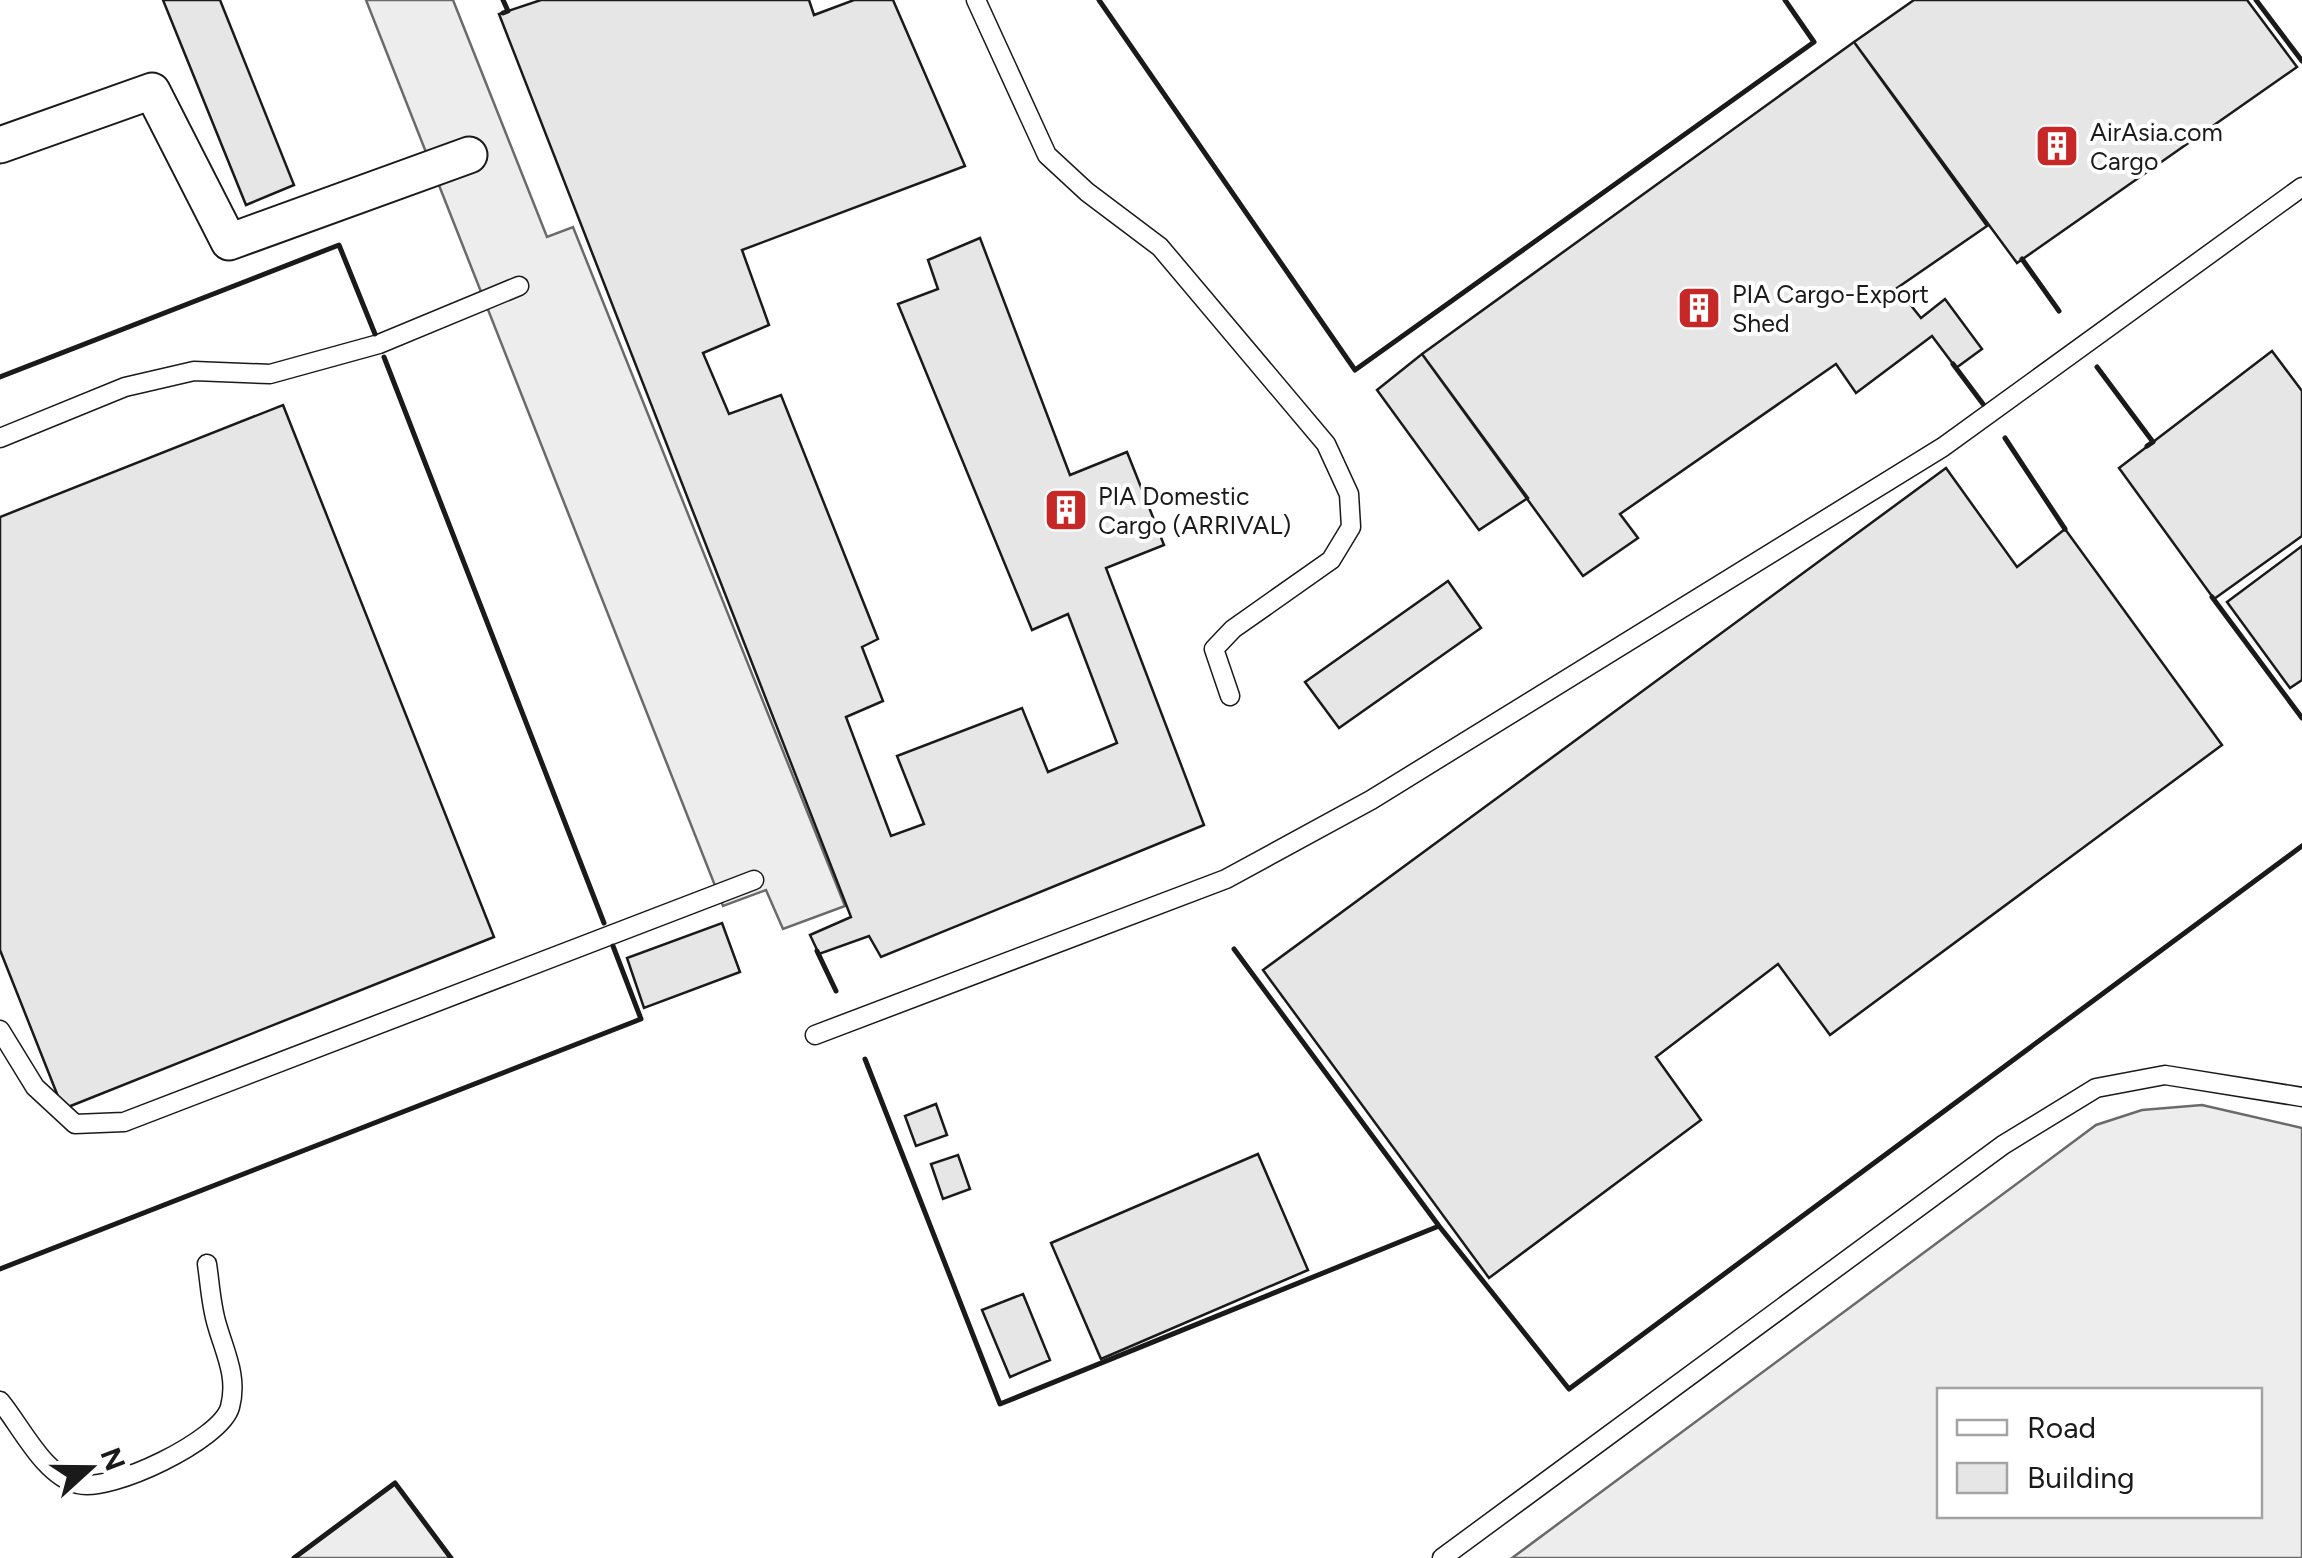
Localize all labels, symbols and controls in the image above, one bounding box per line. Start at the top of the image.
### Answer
place label: AirAsia.com Cargo [2090,117,2223,176]
building icon: AirAsia.com Cargo [2034,123,2080,169]
place label: PIA Cargo-Export Shed [1732,279,1929,338]
building icon: PIA Cargo-Export Shed [1676,285,1722,331]
place label: PIA Domestic Cargo (ARRIVAL) [1098,481,1291,540]
building icon: PIA Domestic Cargo (ARRIVAL) [1043,487,1089,533]
legend [1937,1388,2262,1518]
text: Road [2027,1409,2096,1446]
north arrow [40,1418,140,1518]
text: N [94,1443,133,1475]
text: Building [2027,1459,2135,1496]

